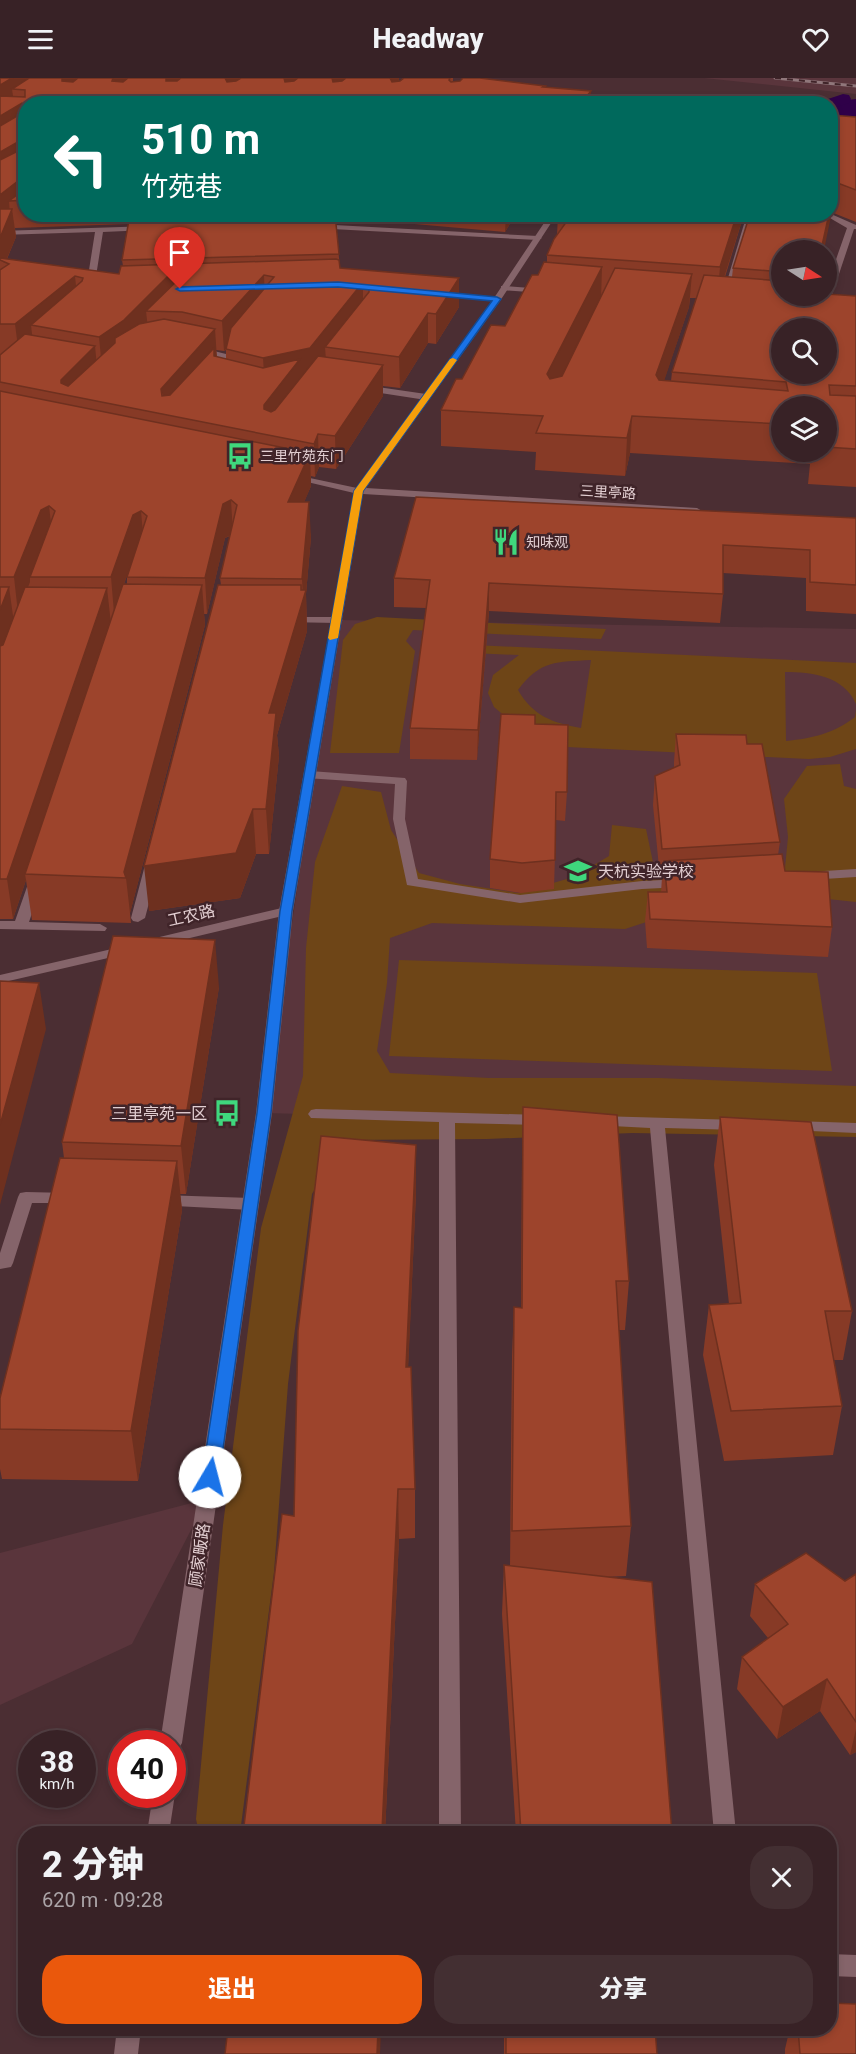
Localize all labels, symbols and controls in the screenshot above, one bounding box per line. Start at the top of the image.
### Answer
icon: menu [24,23,57,56]
text: Headway [373,23,483,55]
icon: heart [799,23,832,56]
text: 510 m [141,115,260,164]
icon: left [42,120,120,198]
text: 竹苑巷 [141,171,222,203]
pin [154,227,205,289]
icon: arrive [163,236,196,269]
north arrow [771,240,837,306]
map controls [771,240,837,462]
button: search [771,318,837,384]
button: layers [771,396,837,462]
bus stop icon: 三里竹苑东门 [225,441,255,471]
place label: 三里竹苑东门 [260,448,344,464]
street label: 三里亭路 [580,483,636,501]
restaurant icon: 知味观 [491,527,521,557]
place label: 知味观 [526,534,568,550]
school or university icon: 天杭实验学校 [563,856,593,886]
place label: 天杭实验学校 [598,862,694,881]
street label: 工农路 [166,901,217,930]
bus stop icon: 三里亭苑一区 [212,1098,242,1128]
place label: 三里亭苑一区 [111,1104,207,1123]
position arrow [178,1445,242,1509]
street label: 顾家畈路 [186,1522,213,1588]
speed limit sign: 40 [108,1730,186,1808]
text: 38 [40,1744,74,1779]
text: km/h [39,1775,75,1793]
text: 2 分钟 [42,1844,144,1886]
button: close [750,1846,813,1909]
text: 620 m · 09:28 [42,1888,163,1912]
button: 退出 [42,1955,422,2024]
button: 分享 [434,1955,813,2024]

